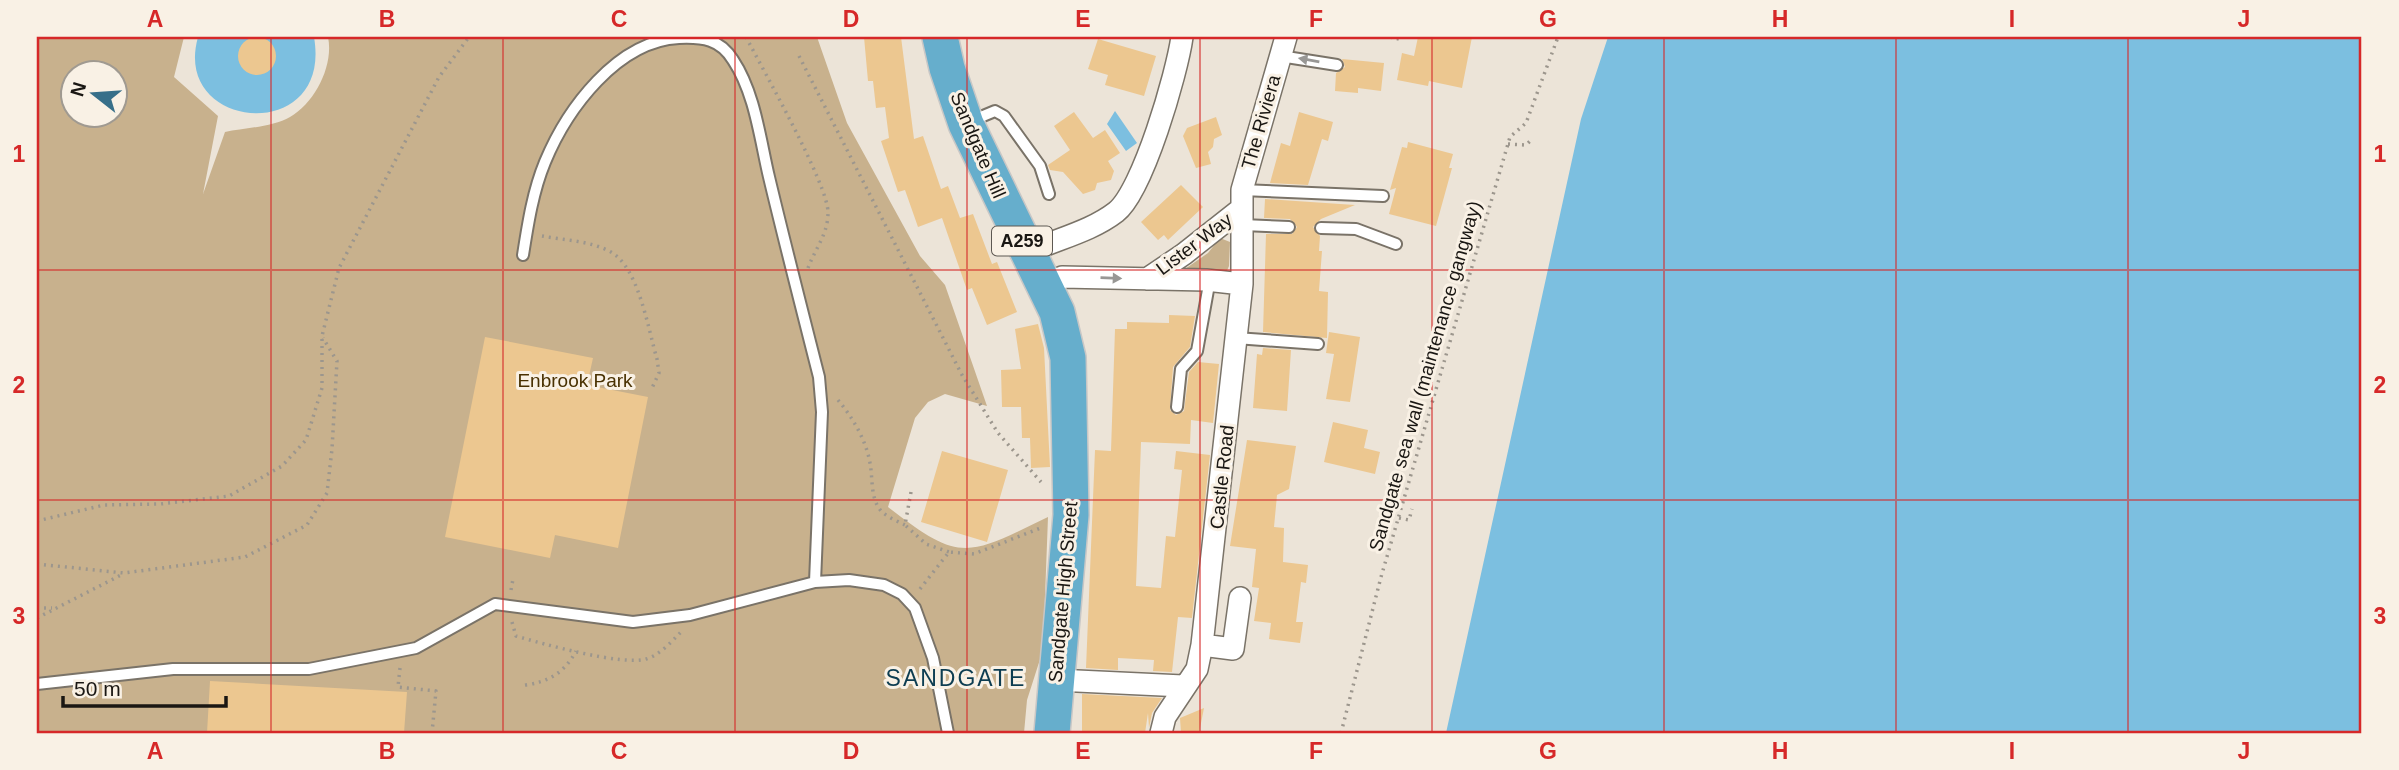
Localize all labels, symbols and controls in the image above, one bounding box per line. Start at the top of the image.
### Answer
text: A [147,6,163,32]
text: B [379,6,395,32]
text: C [611,6,627,32]
text: D [843,6,859,32]
text: E [1075,6,1091,32]
text: F [1309,6,1323,32]
text: G [1539,6,1557,32]
text: H [1772,6,1788,32]
text: I [2009,6,2015,32]
text: J [2238,6,2250,32]
one-way arrow [1298,55,1320,66]
north arrow [60,60,130,130]
street label: The Riviera [1238,72,1285,172]
text: N [66,80,90,99]
street label: Sandgate Hill [946,89,1010,201]
text: 1 [13,141,26,167]
text: 1 [2374,141,2387,167]
street label: Sandgate sea wall (maintenance gangway) [1365,198,1485,554]
street label: Lister Way [1152,209,1236,279]
road number: A259 [992,227,1052,256]
one-way arrow [1100,273,1122,284]
park label: Enbrook Park [517,370,633,391]
text: 2 [13,372,25,398]
text: 2 [2374,372,2386,398]
street label: Castle Road [1206,424,1238,530]
street label: Sandgate High Street [1045,500,1081,683]
text: 3 [13,603,25,629]
text: 3 [2374,603,2386,629]
scale bar [63,665,226,709]
district label: SANDGATE [886,665,1026,691]
text: 50 m [74,677,121,700]
text: A [147,738,163,764]
text: B [379,738,395,764]
text: C [611,738,627,764]
text: D [843,738,859,764]
text: E [1075,738,1091,764]
text: F [1309,738,1323,764]
text: G [1539,738,1557,764]
text: H [1772,738,1788,764]
text: I [2009,738,2015,764]
text: J [2238,738,2250,764]

